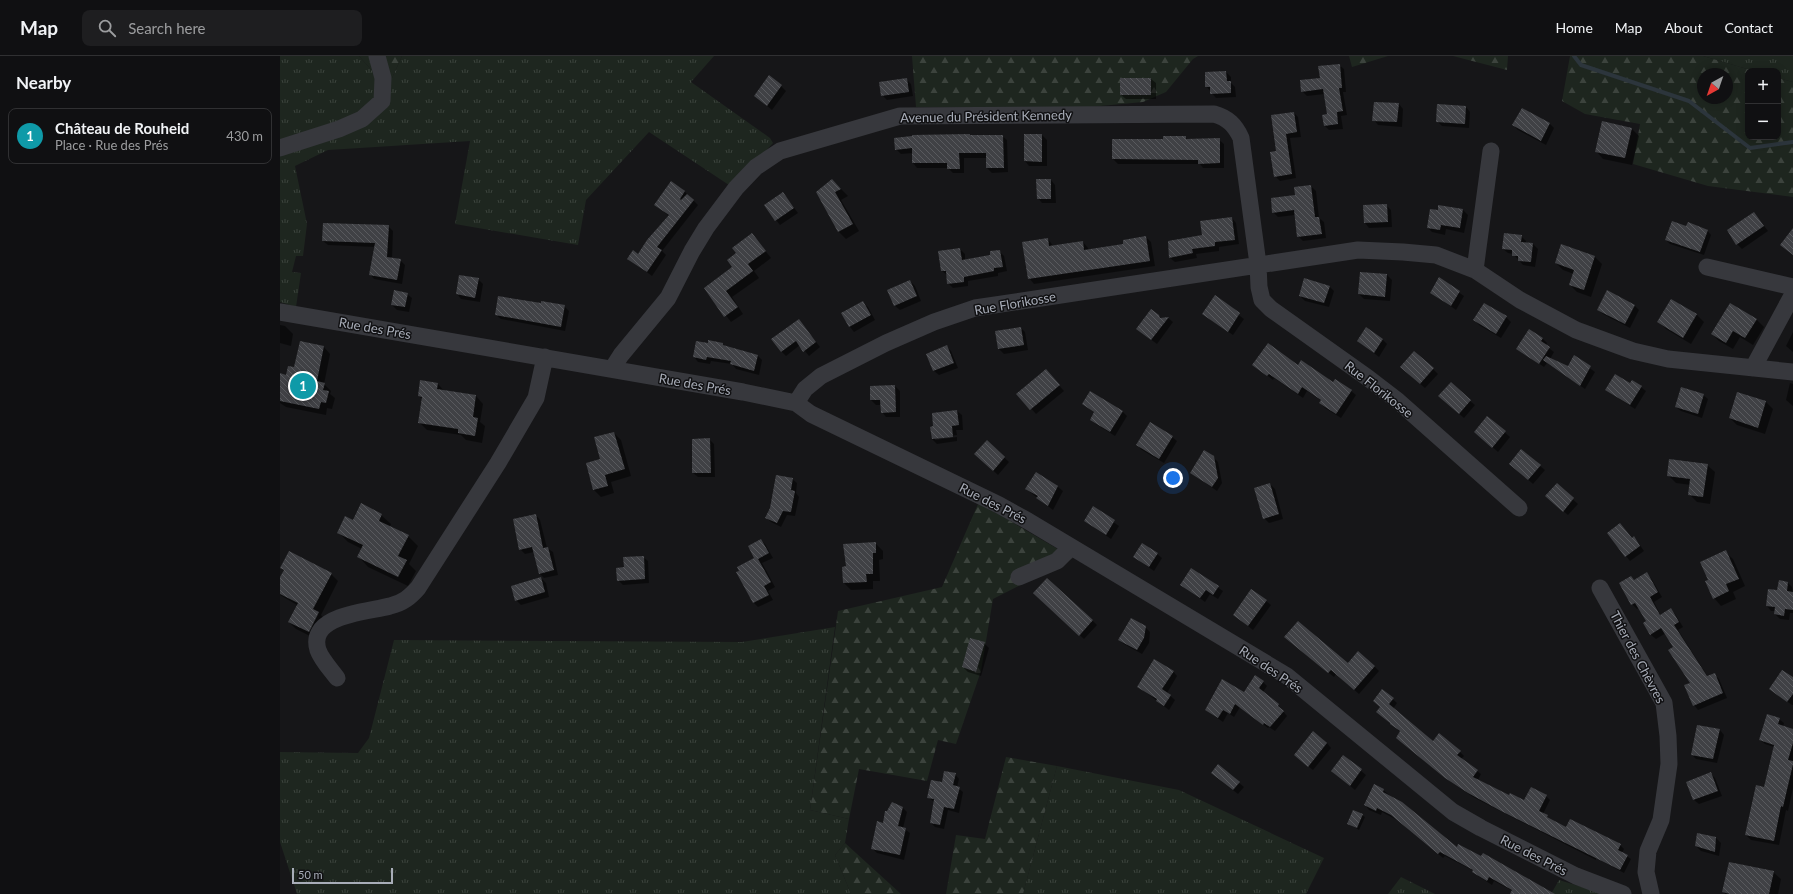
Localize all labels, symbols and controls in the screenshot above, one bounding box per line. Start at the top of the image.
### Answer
search box [82,10,362,46]
text: Map [20,16,58,39]
icon: search [96,17,118,39]
text: Search here [128,19,206,37]
text: Home [1555,19,1593,36]
text: Map [1615,19,1642,36]
text: About [1664,19,1702,36]
text: Contact [1724,19,1773,36]
north arrow [1697,68,1733,104]
map controls [1745,68,1781,140]
button: + [1745,68,1781,104]
text: Nearby [16,72,71,93]
button: − [1745,104,1781,140]
street label: Avenue du Président Kennedy [900,106,1072,125]
text: Château de Rouheid [55,119,189,137]
text: 1 [26,128,34,144]
text: 430 m [226,128,263,144]
text: Place · Rue des Prés [55,137,168,153]
street label: Rue Florikosse [973,288,1057,318]
street label: Rue des Prés [338,314,413,342]
street label: Rue Florikosse [1342,357,1417,421]
street label: Rue des Prés [658,370,733,398]
pin: 1 [290,371,316,401]
your location [1163,468,1183,488]
street label: Rue des Prés [957,479,1030,527]
street label: Thier des Chèvres [1607,608,1669,706]
street label: Rue des Prés [1236,642,1306,696]
street label: Rue des Prés [1498,831,1571,879]
scale bar [292,866,393,885]
text: 50 m [298,868,323,881]

